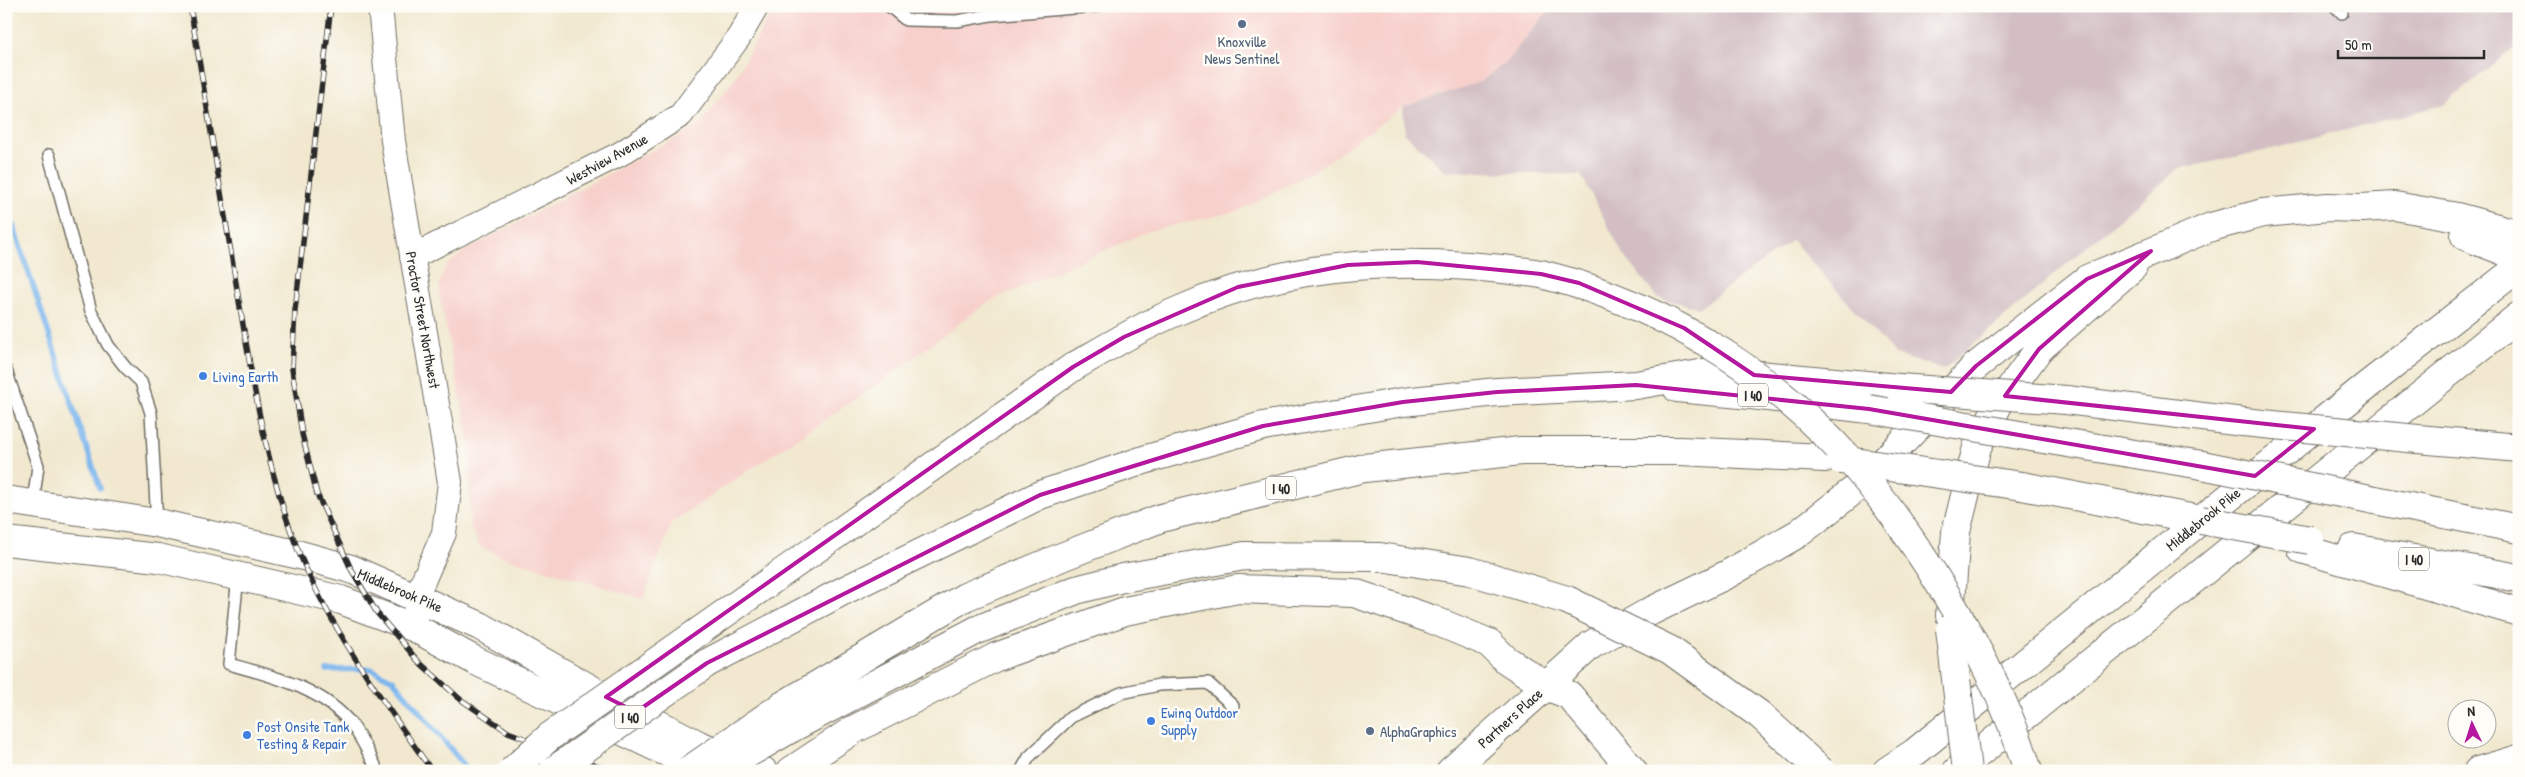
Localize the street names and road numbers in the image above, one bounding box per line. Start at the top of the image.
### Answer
street label: Westview Avenue [563,128,651,190]
street label: Proctor Street Northwest [401,250,446,391]
road number: I 40 [1738,384,1768,406]
road number: I 40 [1266,476,1296,499]
street label: Middlebrook Pike [2161,482,2245,556]
road number: I 40 [2399,548,2429,570]
street label: Middlebrook Pike [354,563,446,617]
street label: Partners Place [1473,683,1547,753]
road number: I 40 [615,706,645,729]

